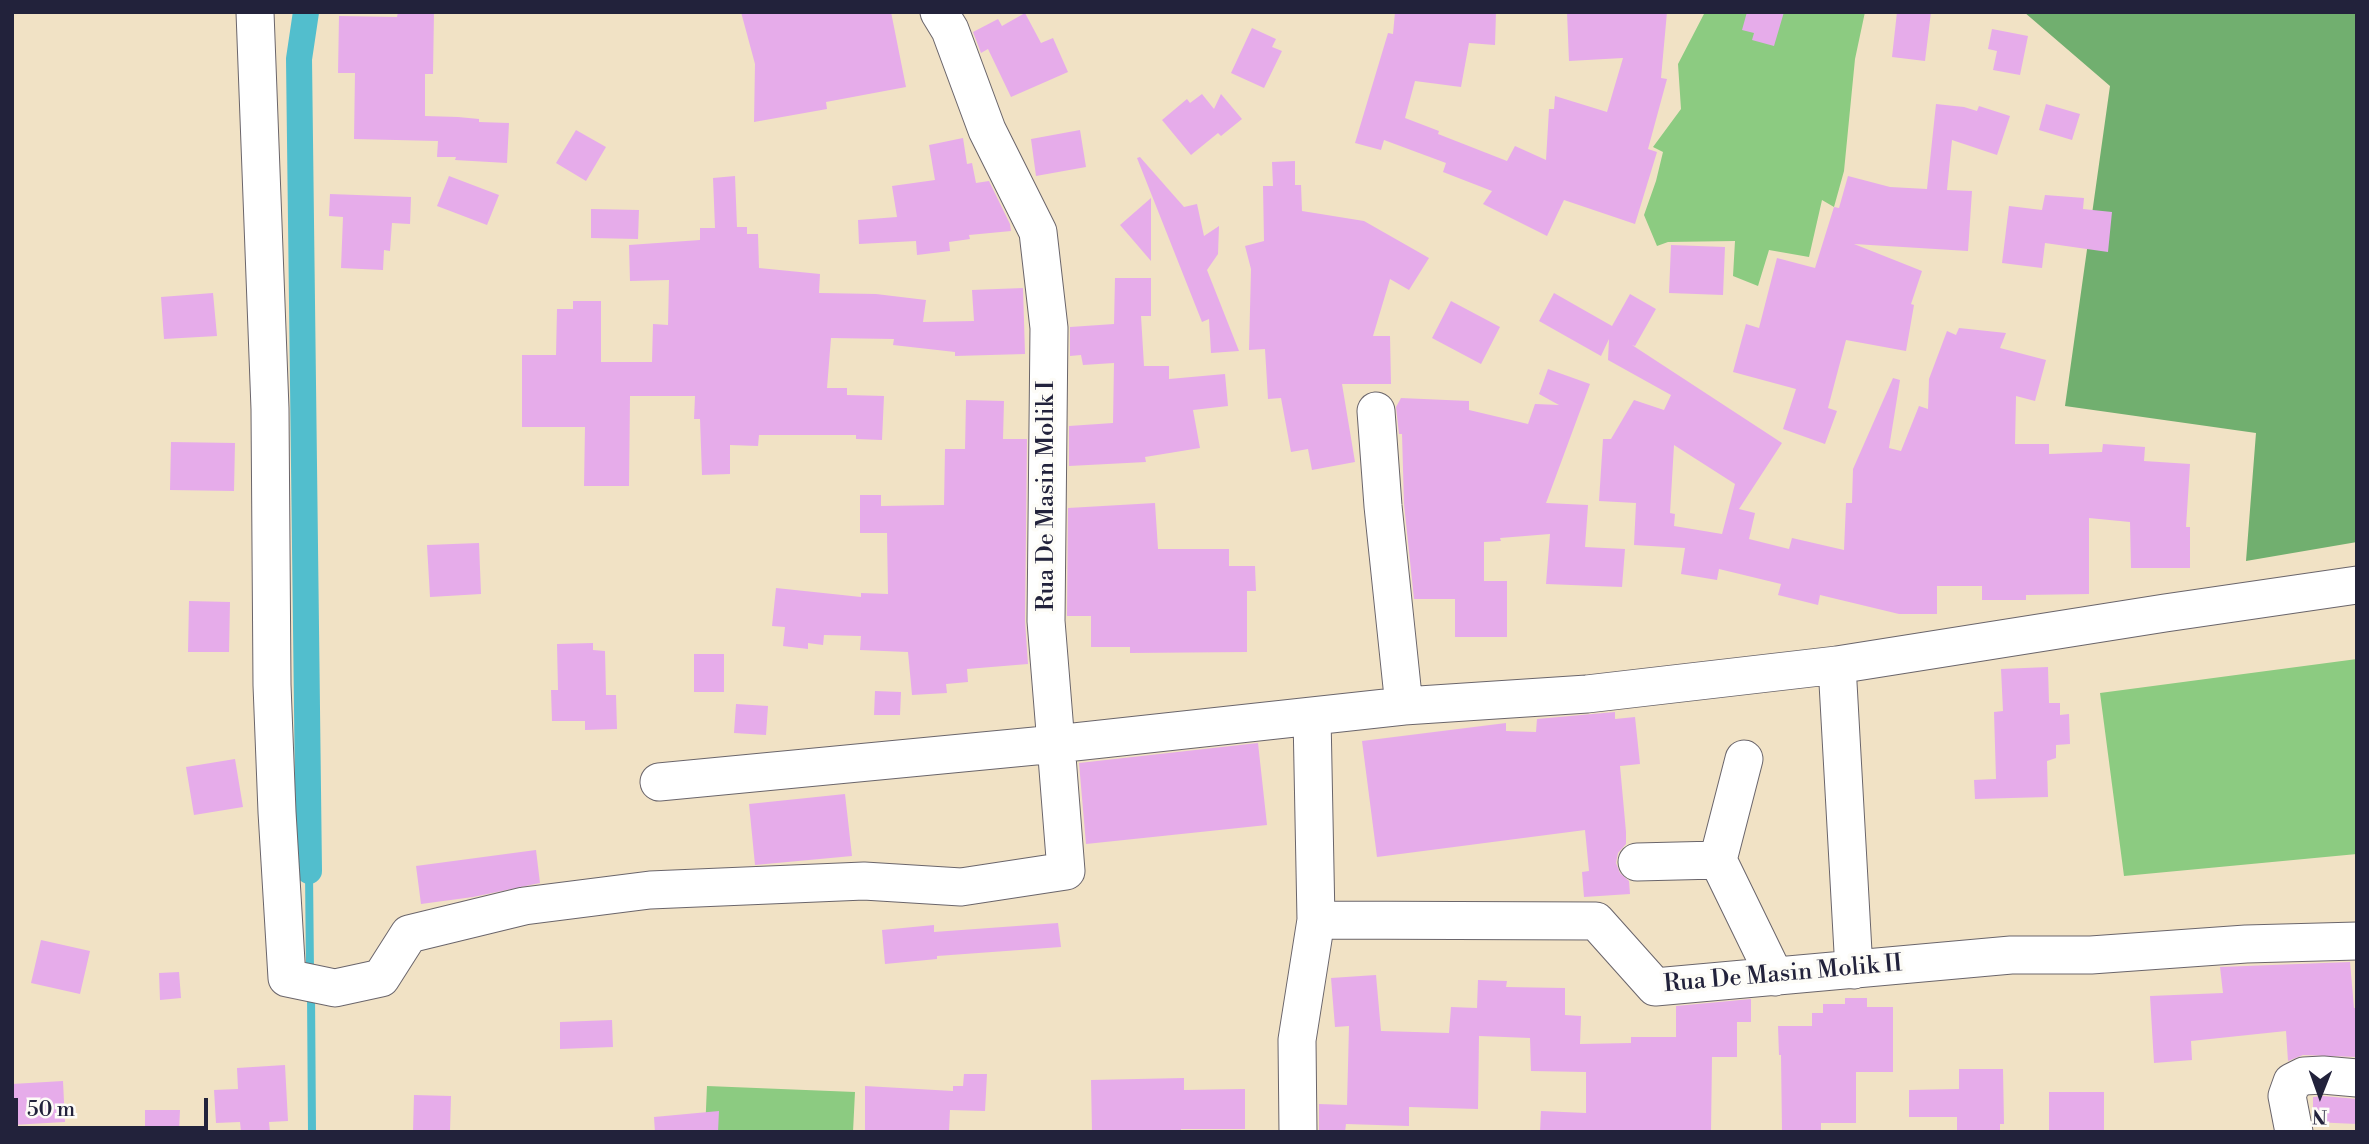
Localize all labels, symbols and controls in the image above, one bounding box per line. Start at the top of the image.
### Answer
street label: Rua De Masin Molik I [1033,381,1061,611]
street label: Rua De Masin Molik II [1662,950,1904,1000]
north arrow [2285,1060,2355,1130]
scale bar [18,1084,212,1128]
text: 50 m [27,1097,75,1123]
text: N [2312,1104,2327,1128]

